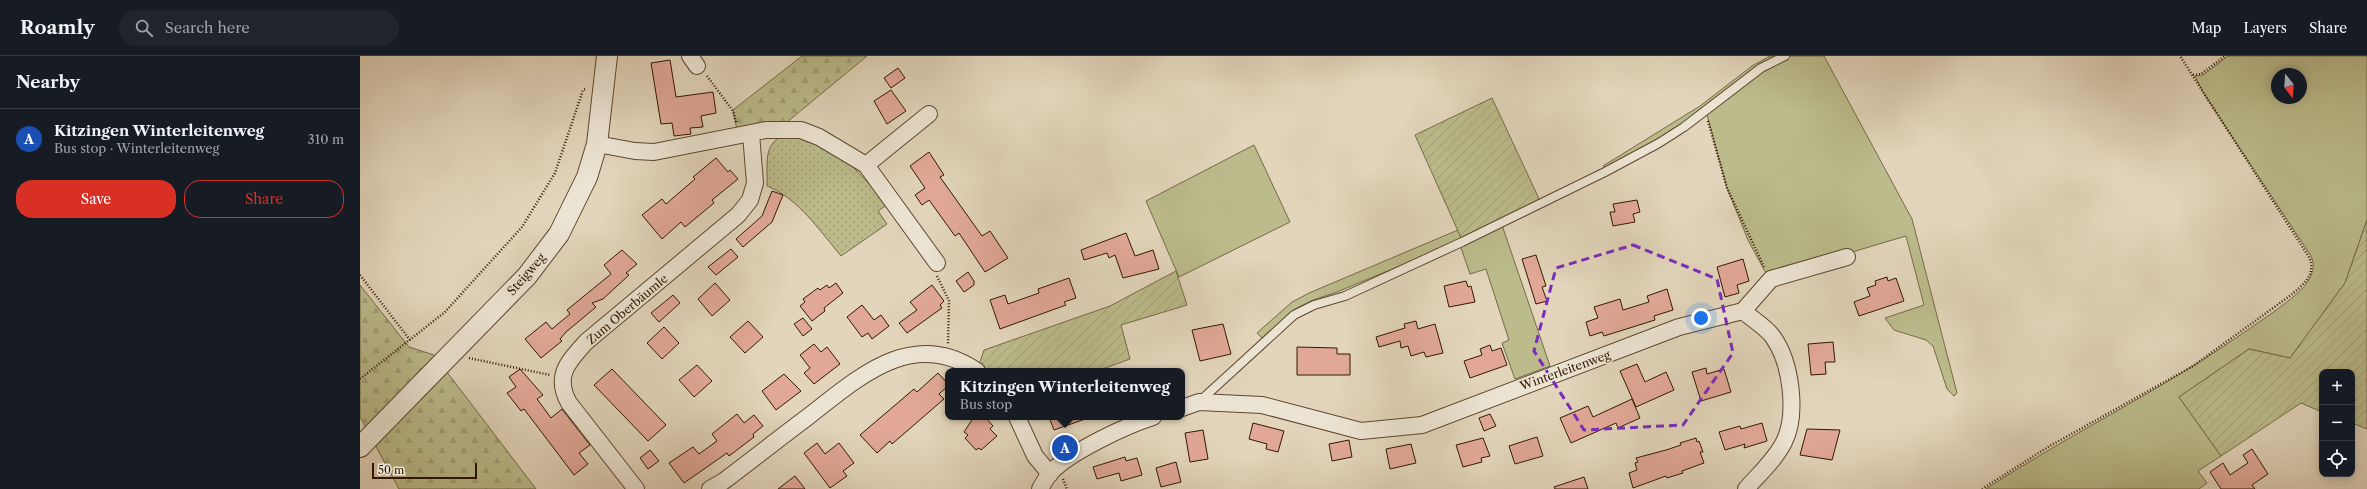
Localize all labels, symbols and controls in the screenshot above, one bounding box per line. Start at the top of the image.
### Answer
search box [119,10,399,46]
text: Roamly [20,16,95,39]
icon: search [133,17,155,39]
text: Search here [165,18,250,37]
text: Map [2191,19,2221,37]
text: Layers [2243,19,2287,37]
text: Share [2309,19,2347,37]
north arrow [2271,68,2307,104]
text: Nearby [16,72,80,92]
text: Kitzingen Winterleitenweg [54,121,264,140]
text: A [24,131,34,147]
text: 310 m [308,131,344,147]
text: Bus stop · Winterleitenweg [54,140,219,156]
button: Save [16,180,176,218]
button: Share [184,180,344,218]
street label: Steigweg [504,249,549,298]
street label: Zum Oberbäumle [583,271,671,347]
your location [1691,308,1711,328]
street label: Winterleitenweg [1517,346,1613,394]
popup [945,368,1185,420]
map controls [2319,369,2355,477]
button: + [2319,369,2355,405]
text: Kitzingen Winterleitenweg [960,377,1170,396]
text: Bus stop [960,396,1012,412]
button: − [2319,405,2355,441]
pin: A [1052,433,1078,463]
button: locate [2319,441,2355,477]
scale bar [372,461,477,480]
text: 50 m [378,463,404,477]

